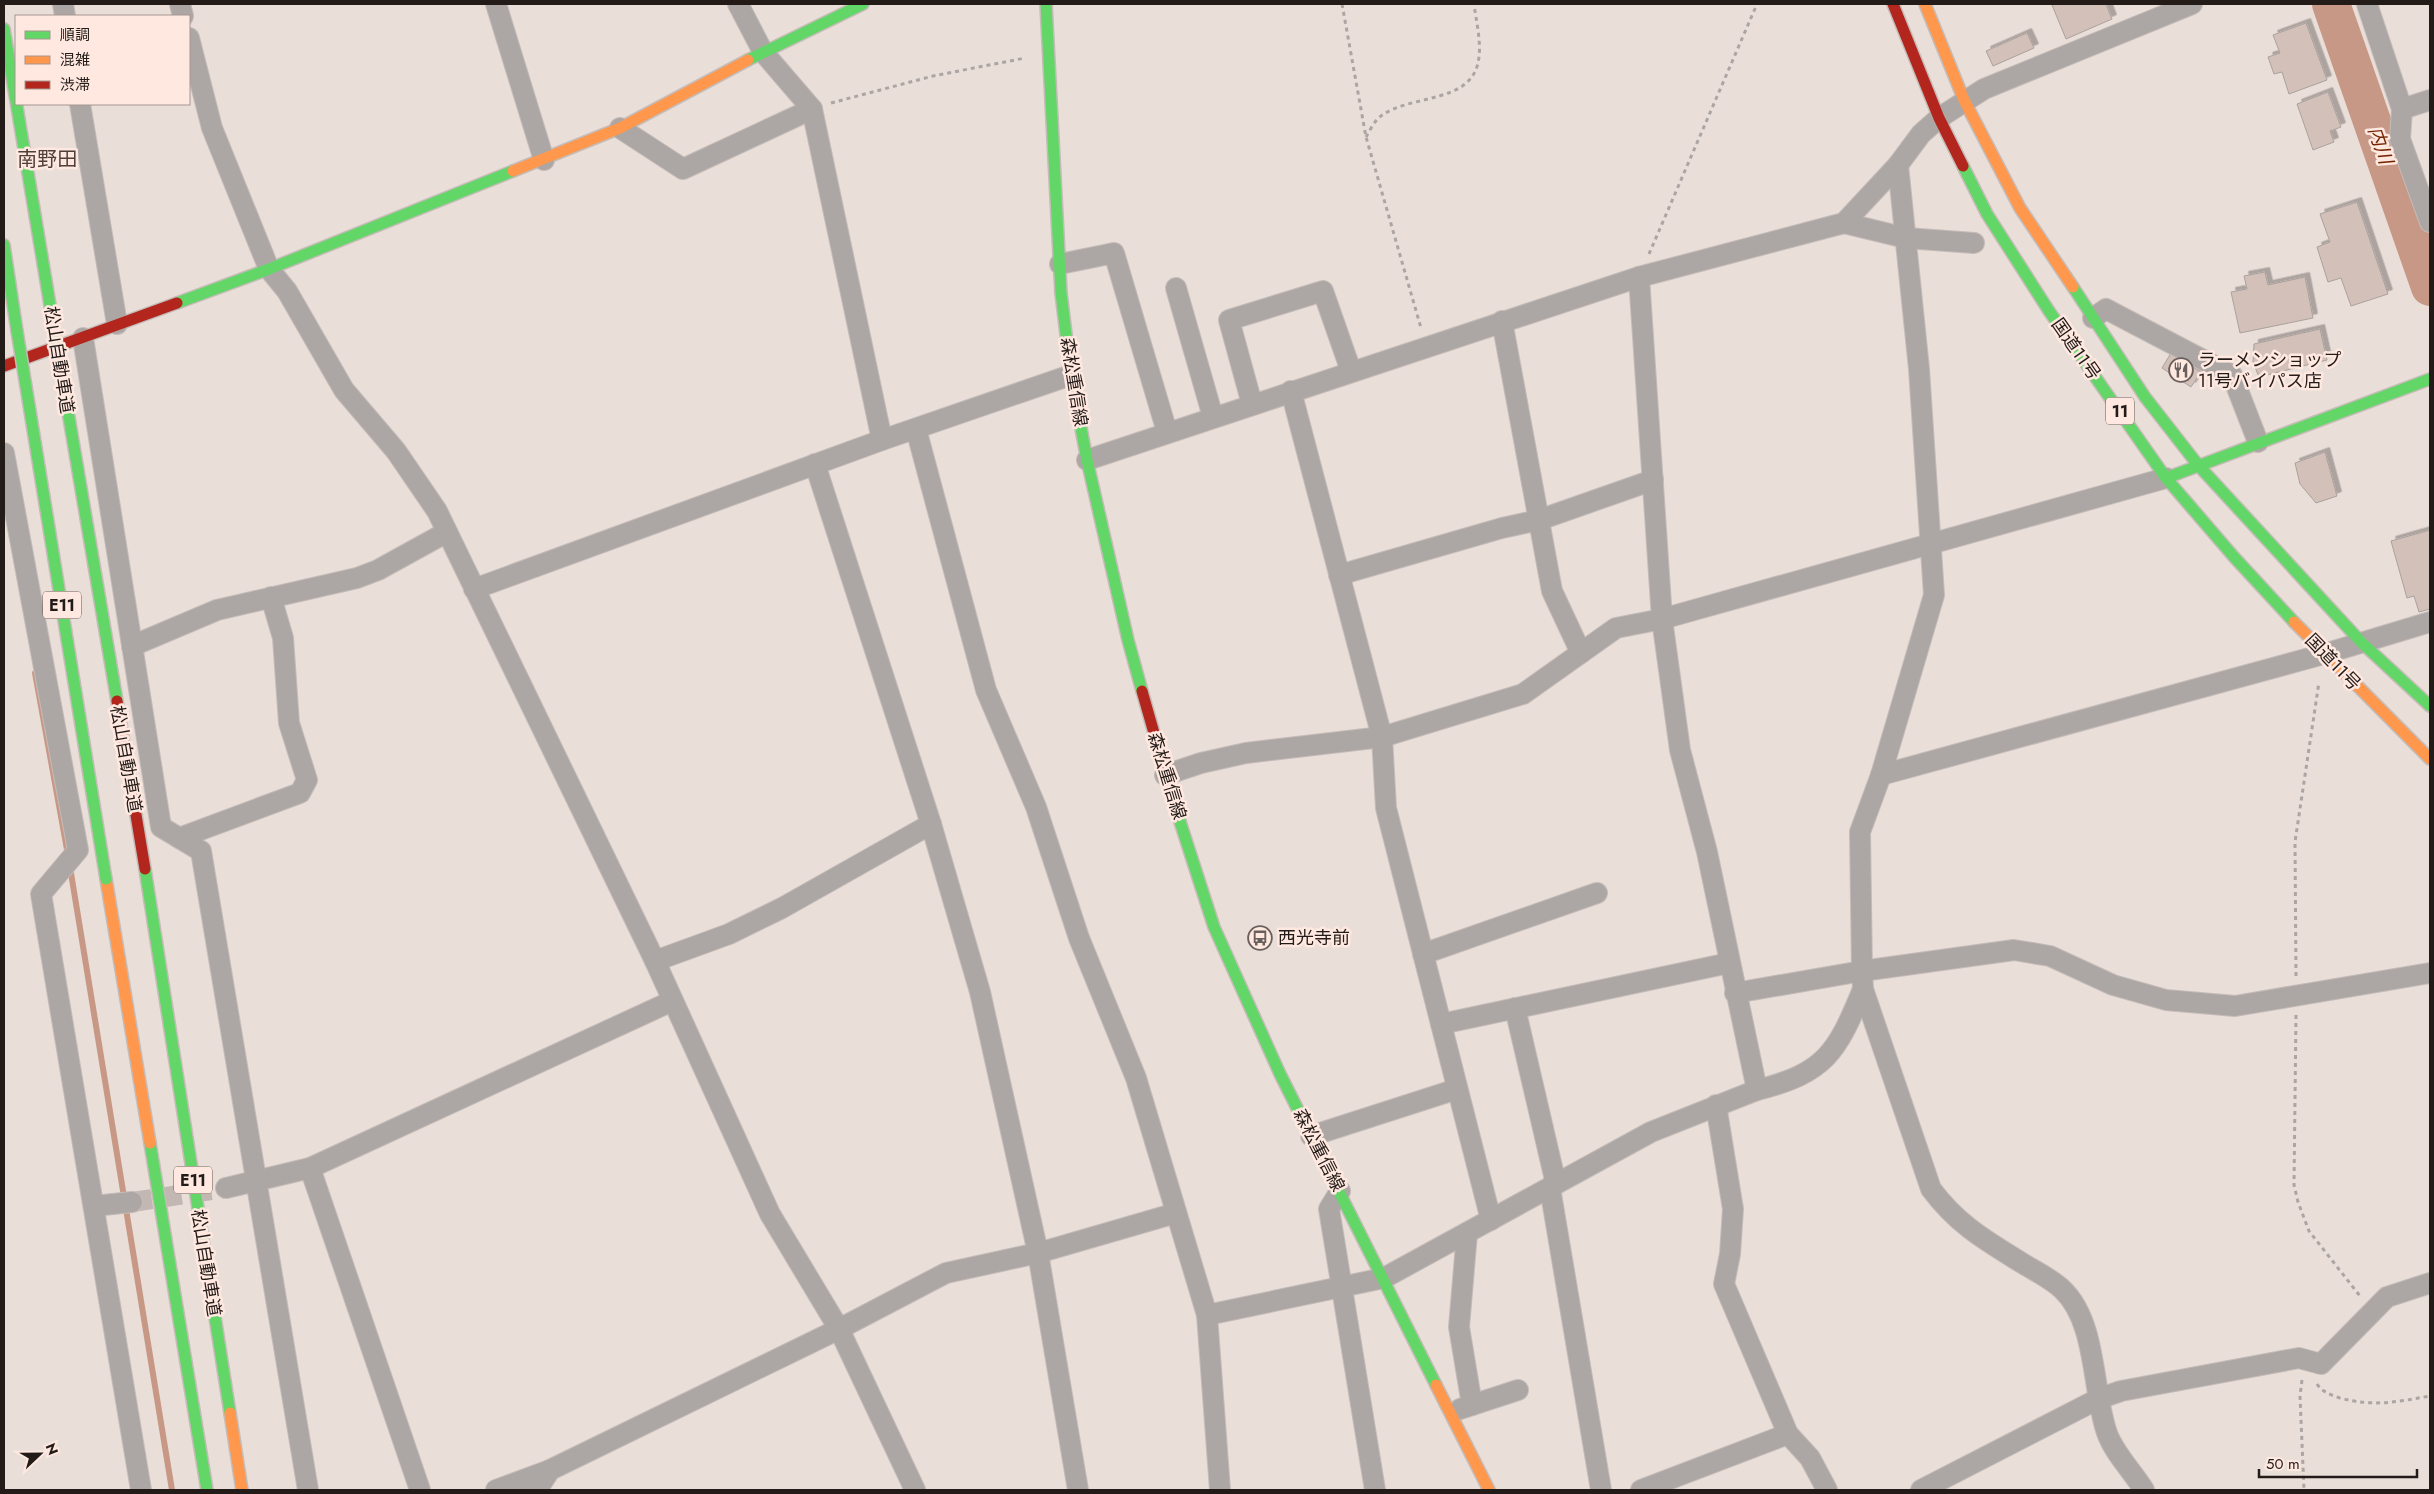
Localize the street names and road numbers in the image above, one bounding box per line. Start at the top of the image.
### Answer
street label: 松山自動車道 [38,305,80,415]
street label: 国道11号 [2045,313,2107,385]
street label: 森松重信線 [1054,336,1094,428]
road number: 11 [2106,398,2134,424]
road number: E11 [43,592,81,618]
street label: 国道11号 [2299,628,2367,696]
street label: 松山自動車道 [104,704,148,814]
street label: 森松重信線 [1141,729,1193,823]
street label: 森松重信線 [1287,1104,1351,1196]
road number: E11 [174,1166,212,1194]
street label: 松山自動車道 [185,1208,227,1318]

